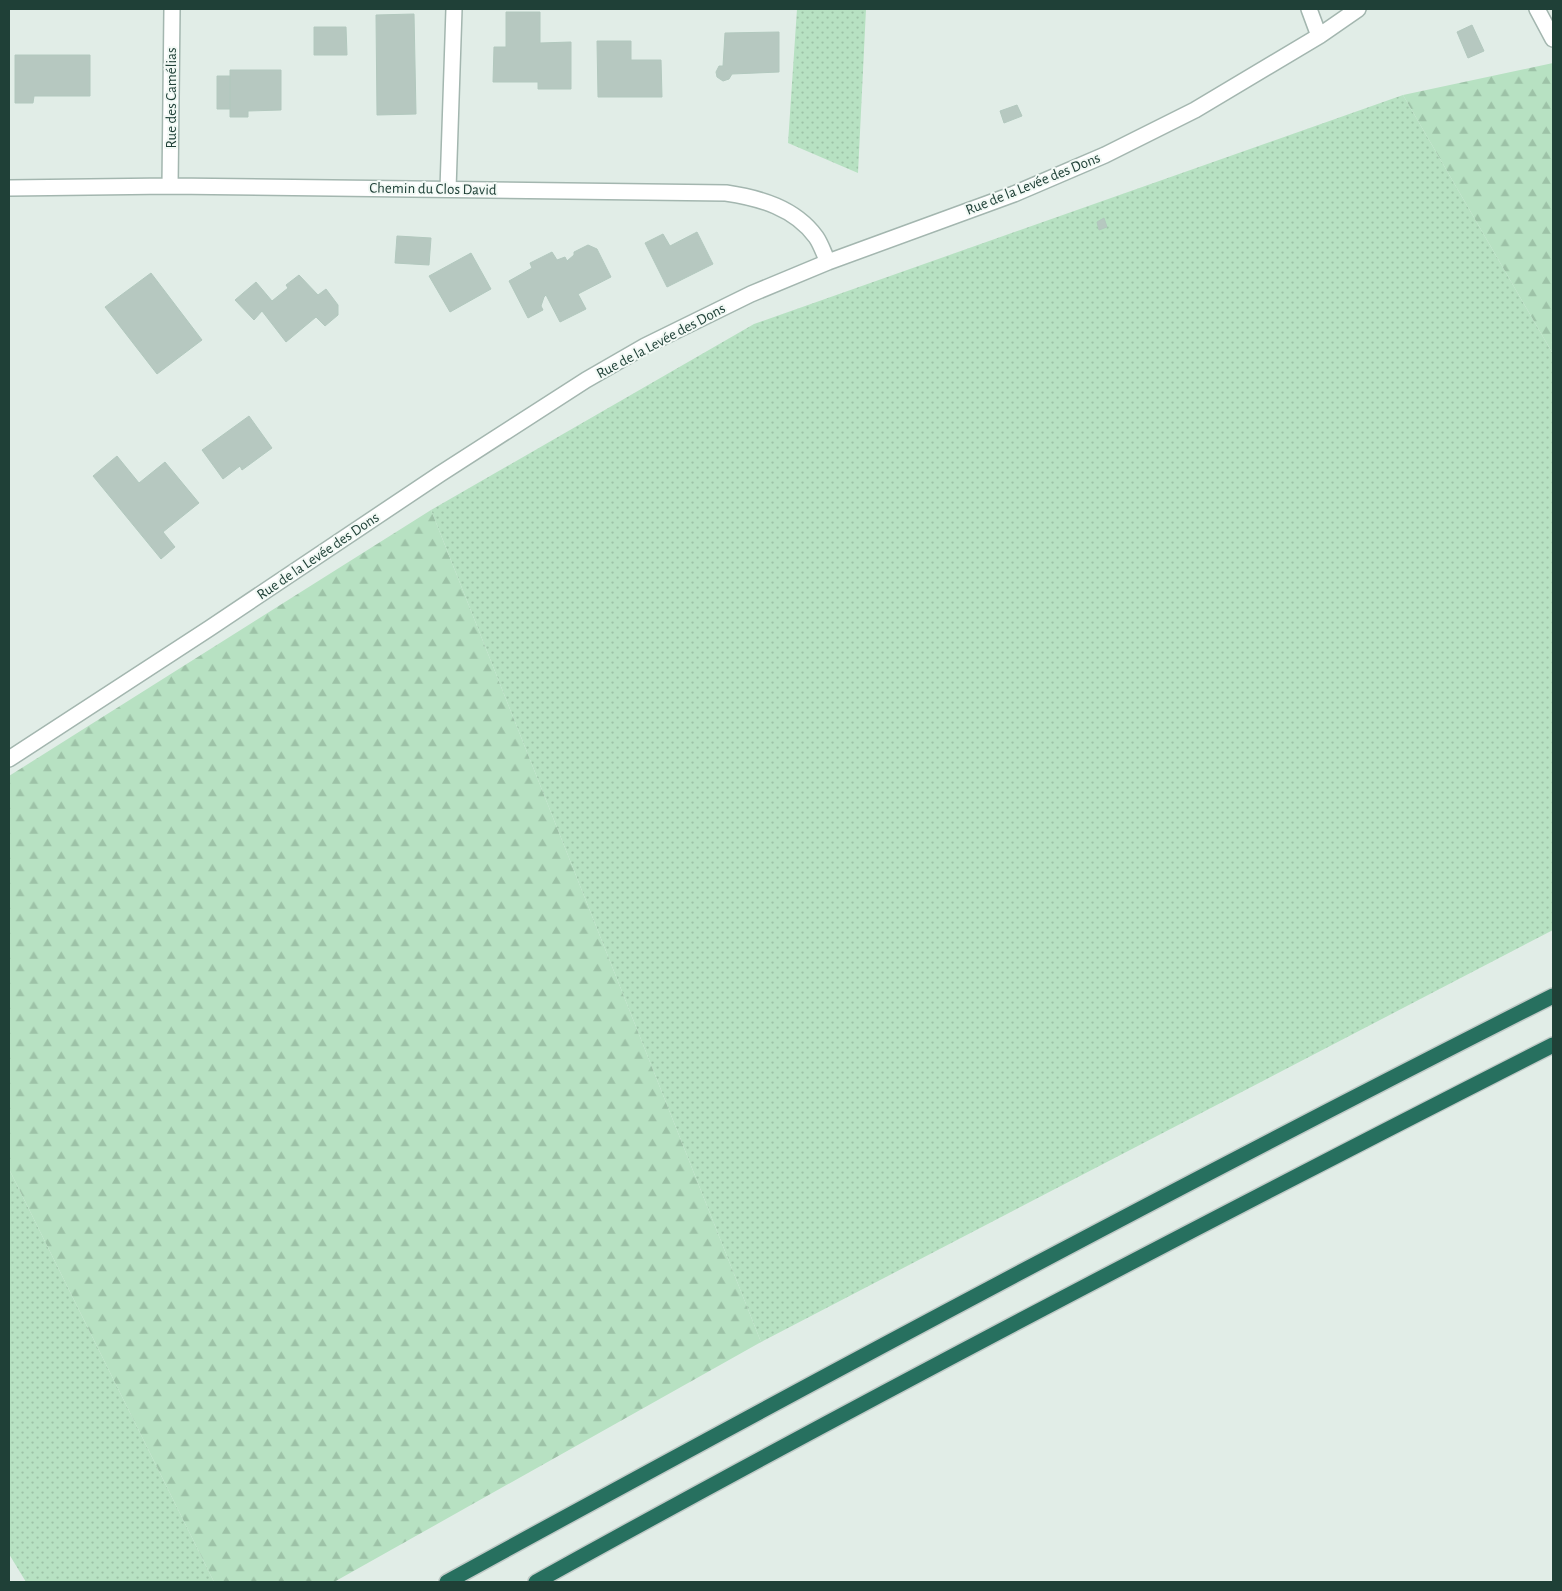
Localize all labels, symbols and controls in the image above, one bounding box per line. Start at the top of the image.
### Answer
street label: Rue des Camélias [164,47,179,149]
street label: Rue de la Levée des Dons [964,150,1102,218]
street label: Chemin du Clos David [369,180,497,198]
street label: Rue de la Levée des Dons [594,301,728,381]
street label: Rue de la Levée des Dons [254,510,382,602]

